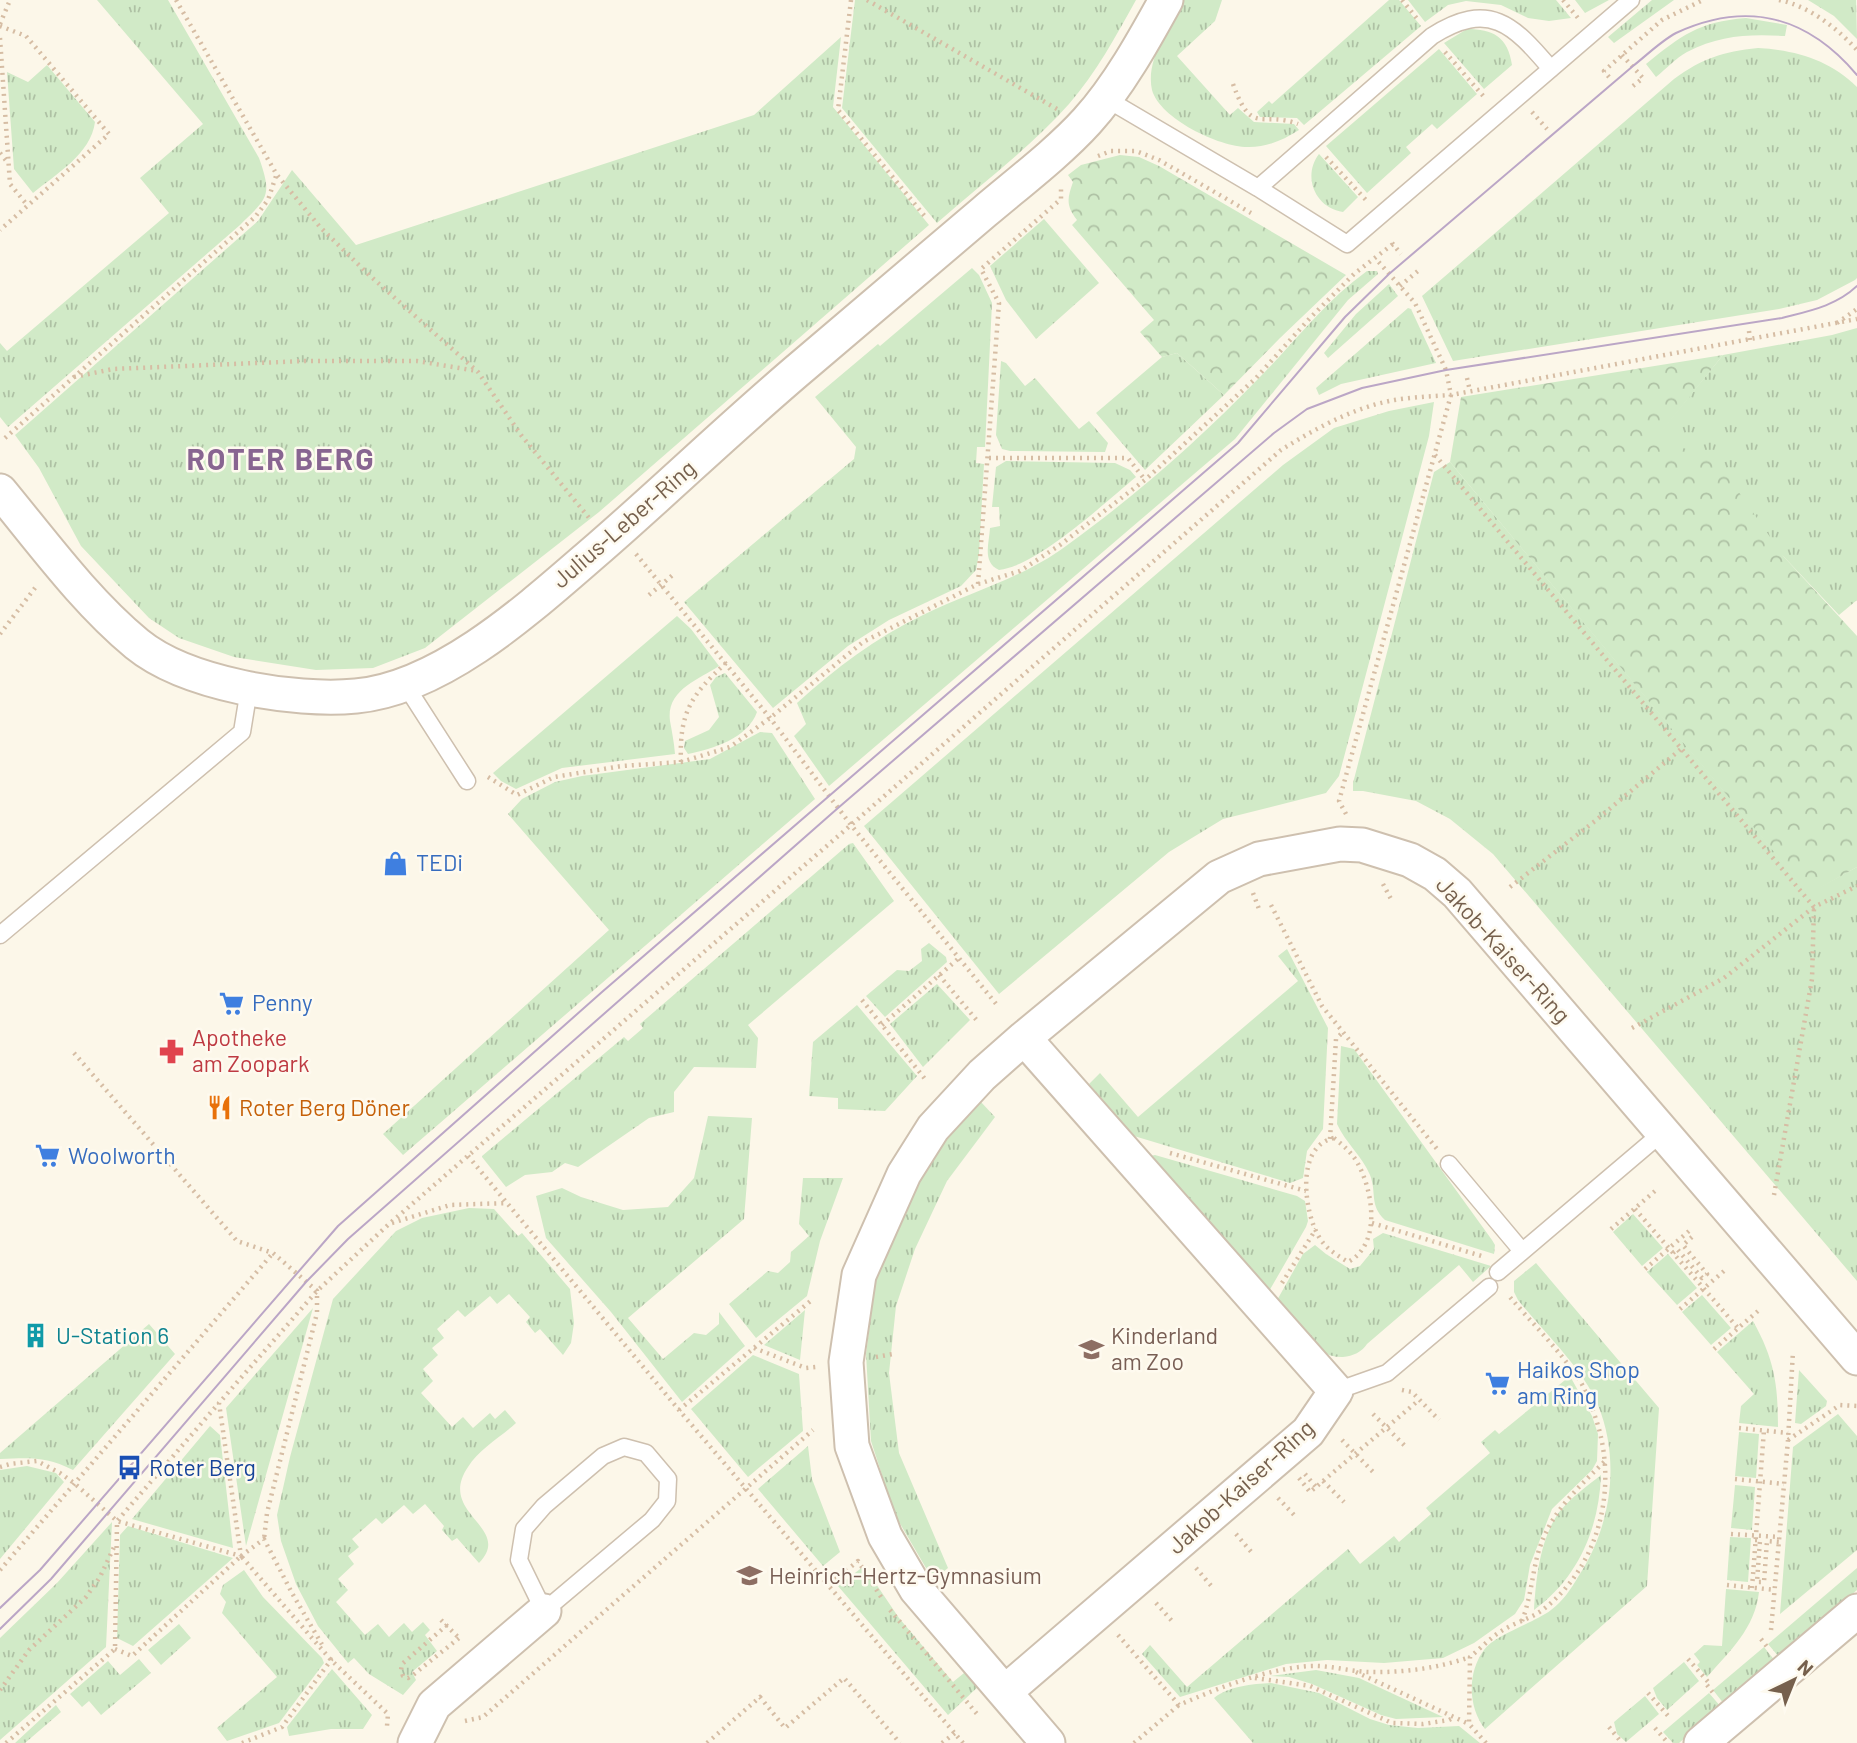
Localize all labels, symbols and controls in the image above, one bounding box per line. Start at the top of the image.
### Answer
district label: ROTER BERG [186,440,376,476]
street label: Julius-Leber-Ring [546,453,701,593]
place label: TEDi [416,848,463,876]
shop icon: TEDi [382,849,410,877]
street label: Jakob-Kaiser-Ring [1431,870,1577,1028]
place label: Penny [252,988,313,1016]
supermarket icon: Penny [218,989,246,1017]
place label: Apotheke am Zoopark [192,1023,309,1077]
pharmacy icon: Apotheke am Zoopark [158,1037,186,1065]
place label: Roter Berg Döner [239,1093,410,1121]
restaurant icon: Roter Berg Döner [205,1094,233,1122]
place label: Woolworth [68,1141,176,1169]
supermarket icon: Woolworth [34,1142,62,1170]
place label: U-Station 6 [56,1321,169,1349]
place label: Kinderland am Zoo [1111,1321,1218,1375]
building icon: U-Station 6 [22,1322,50,1350]
school or university icon: Kinderland am Zoo [1077,1335,1105,1363]
place label: Haikos Shop am Ring [1517,1355,1640,1409]
supermarket icon: Haikos Shop am Ring [1483,1369,1511,1397]
street label: Jakob-Kaiser-Ring [1161,1413,1319,1559]
place label: Roter Berg [149,1453,256,1481]
bus stop icon: Roter Berg [115,1454,143,1482]
place label: Heinrich-Hertz-Gymnasium [769,1561,1042,1589]
school or university icon: Heinrich-Hertz-Gymnasium [735,1562,763,1590]
north arrow [1759,1645,1829,1715]
text: N [1793,1654,1818,1680]

